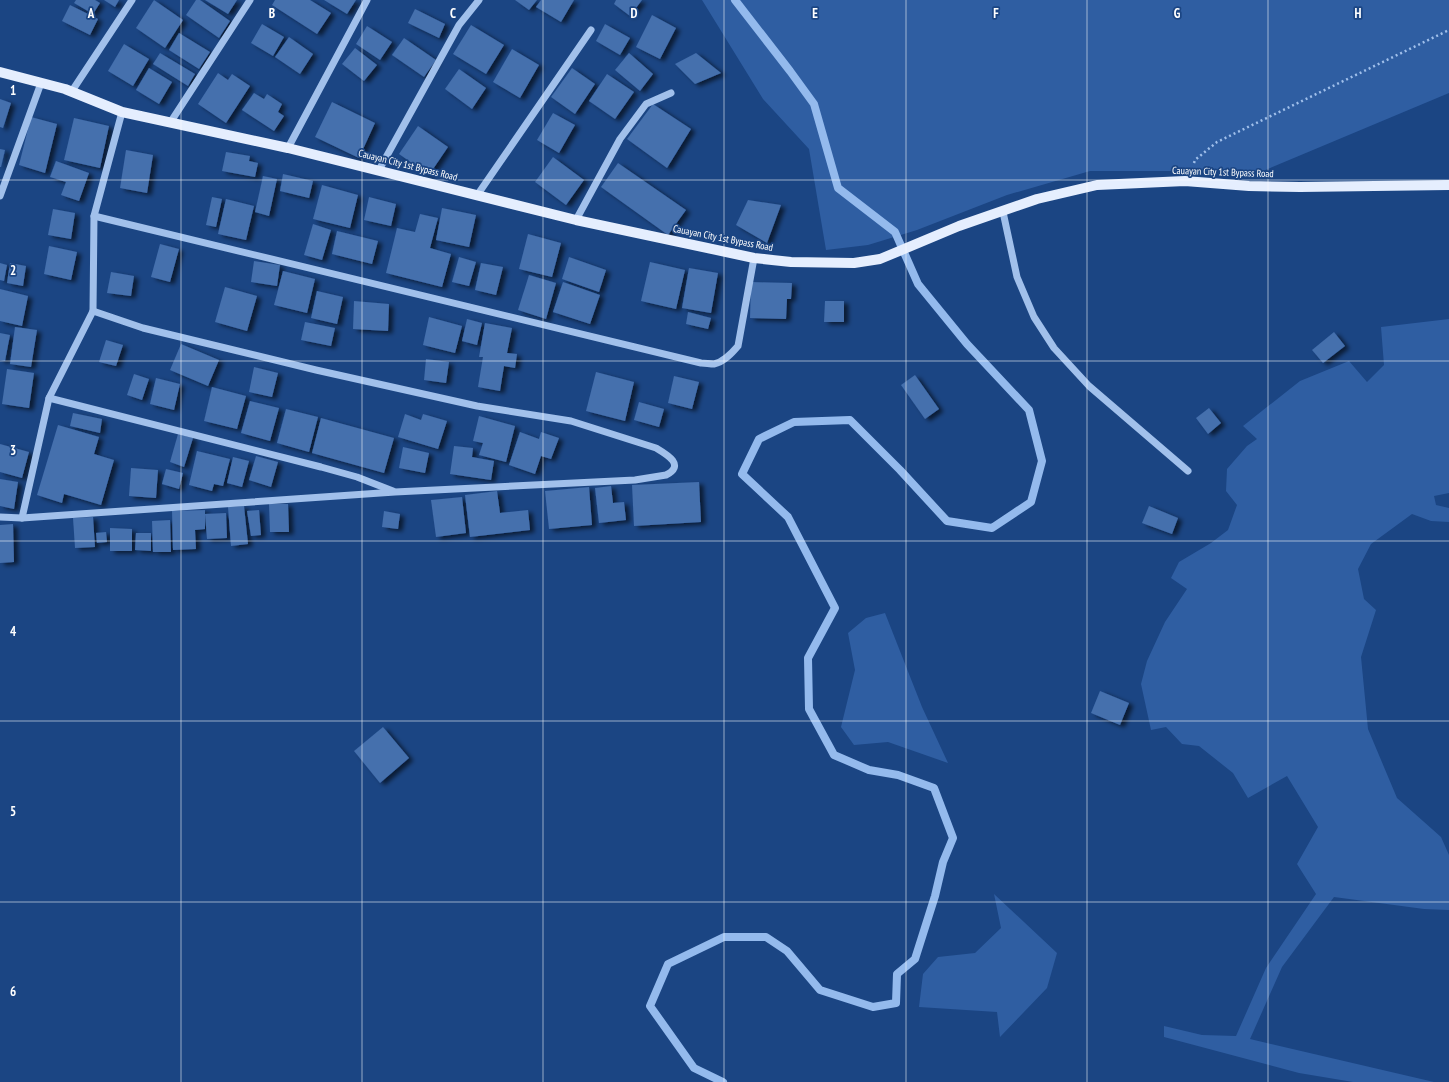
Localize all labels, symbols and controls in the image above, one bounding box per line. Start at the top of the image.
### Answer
text: A [87,5,95,22]
text: B [269,5,275,22]
text: C [450,5,456,22]
text: D [631,5,638,22]
text: E [812,5,818,22]
text: F [993,5,999,22]
text: G [1174,5,1181,22]
text: H [1355,5,1362,22]
text: 1 [10,82,16,99]
street label: Cauayan City 1st Bypass Road [357,146,459,184]
street label: Cauayan City 1st Bypass Road [1172,164,1274,180]
street label: Cauayan City 1st Bypass Road [672,222,774,254]
text: 2 [10,262,16,279]
text: 3 [10,442,16,459]
text: 4 [10,623,17,640]
text: 5 [10,803,16,820]
text: 6 [10,983,16,1000]

